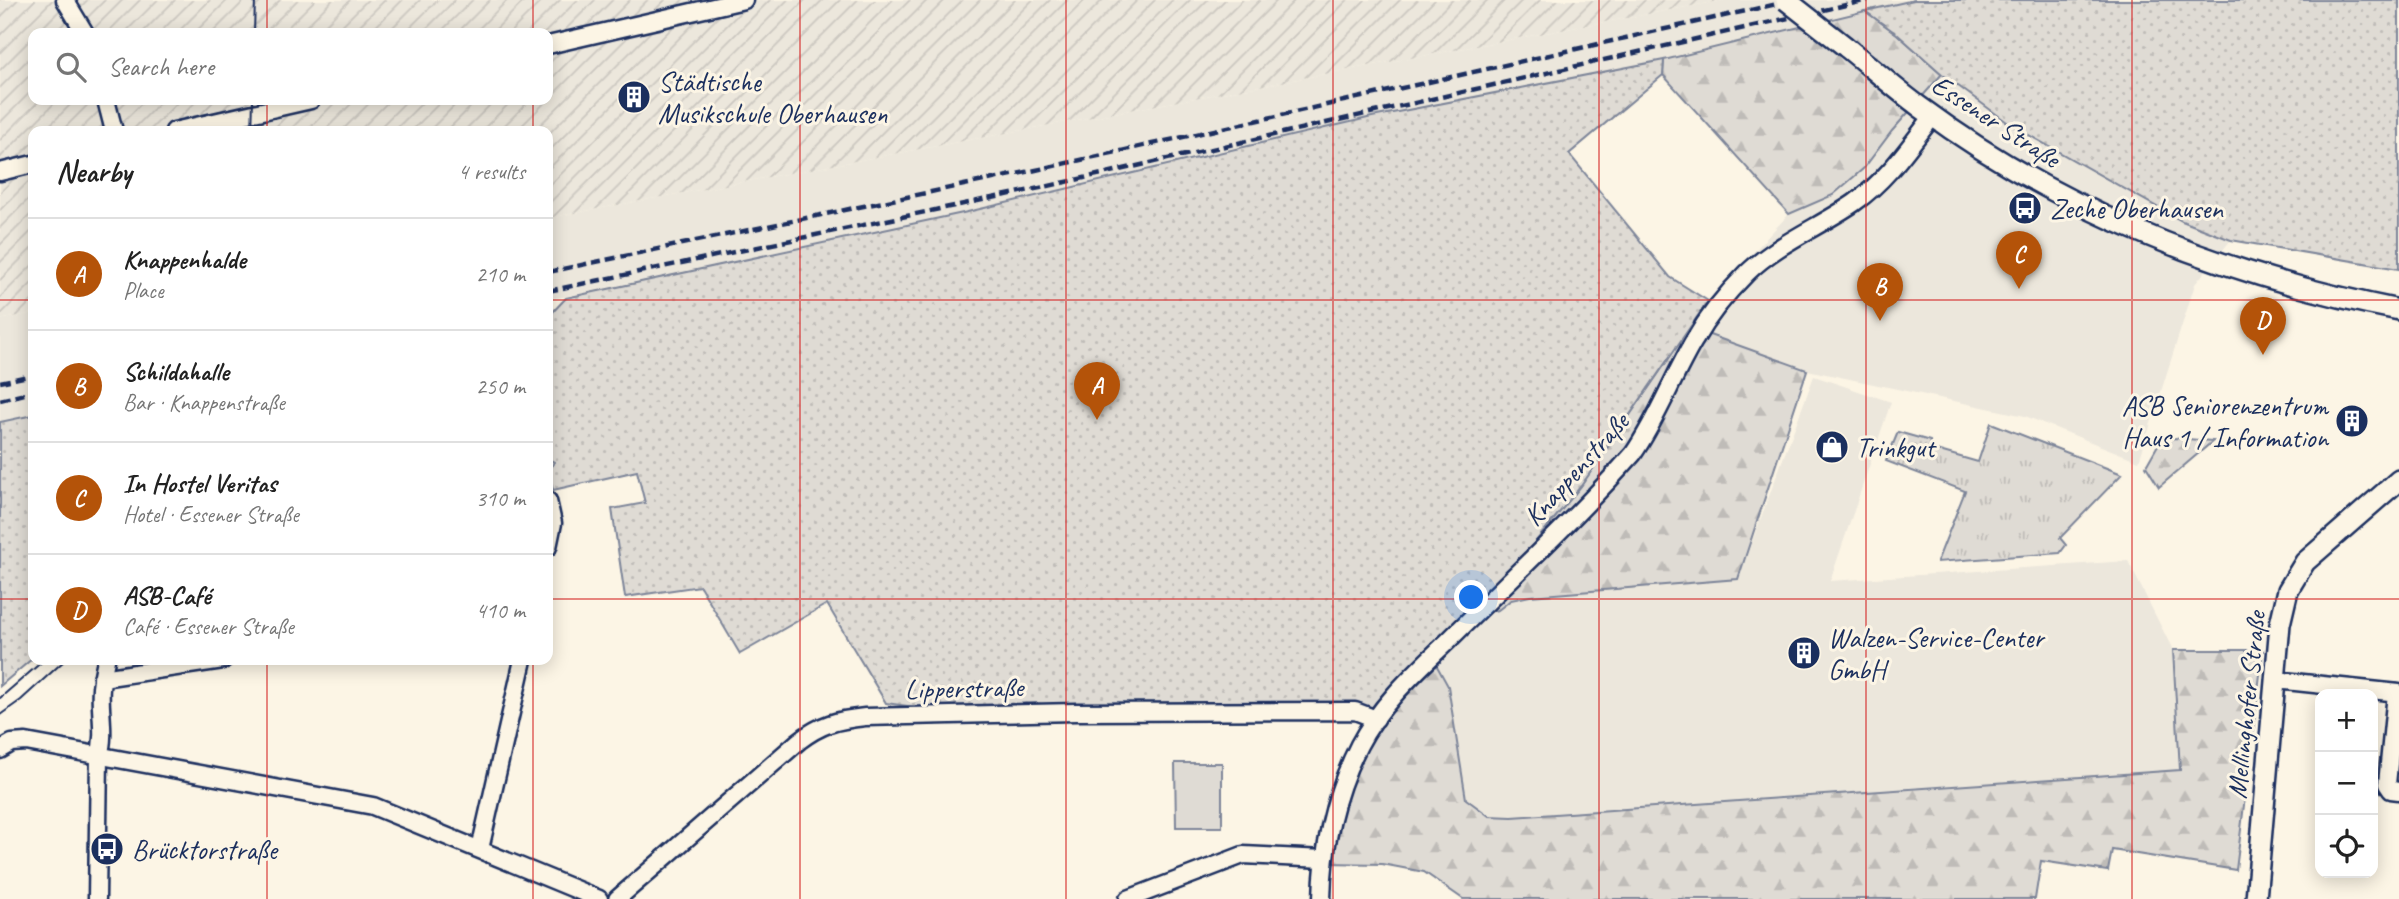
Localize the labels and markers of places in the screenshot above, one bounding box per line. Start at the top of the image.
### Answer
place label: Städtische Musikschule Oberhausen [658,64,888,131]
building icon: Städtische Musikschule Oberhausen [615,78,653,116]
bus stop icon: Zeche Oberhausen [2006,189,2044,227]
place label: Zeche Oberhausen [2050,191,2224,226]
pin: C [1996,231,2042,289]
pin: B [1857,263,1903,321]
pin: D [2240,297,2286,355]
pin: A [1074,362,1120,420]
place label: ASB Seniorenzentrum Haus 1 / Information [2122,388,2330,455]
building icon: ASB Seniorenzentrum Haus 1 / Information [2333,402,2371,440]
shop icon: Trinkgut [1813,428,1851,466]
place label: Trinkgut [1856,430,1937,465]
place label: Walzen-Service-Center GmbH [1828,620,2045,687]
building icon: Walzen-Service-Center GmbH [1785,634,1823,672]
bus stop icon: Brücktorstraße [88,830,126,868]
place label: Brücktorstraße [132,832,279,867]

